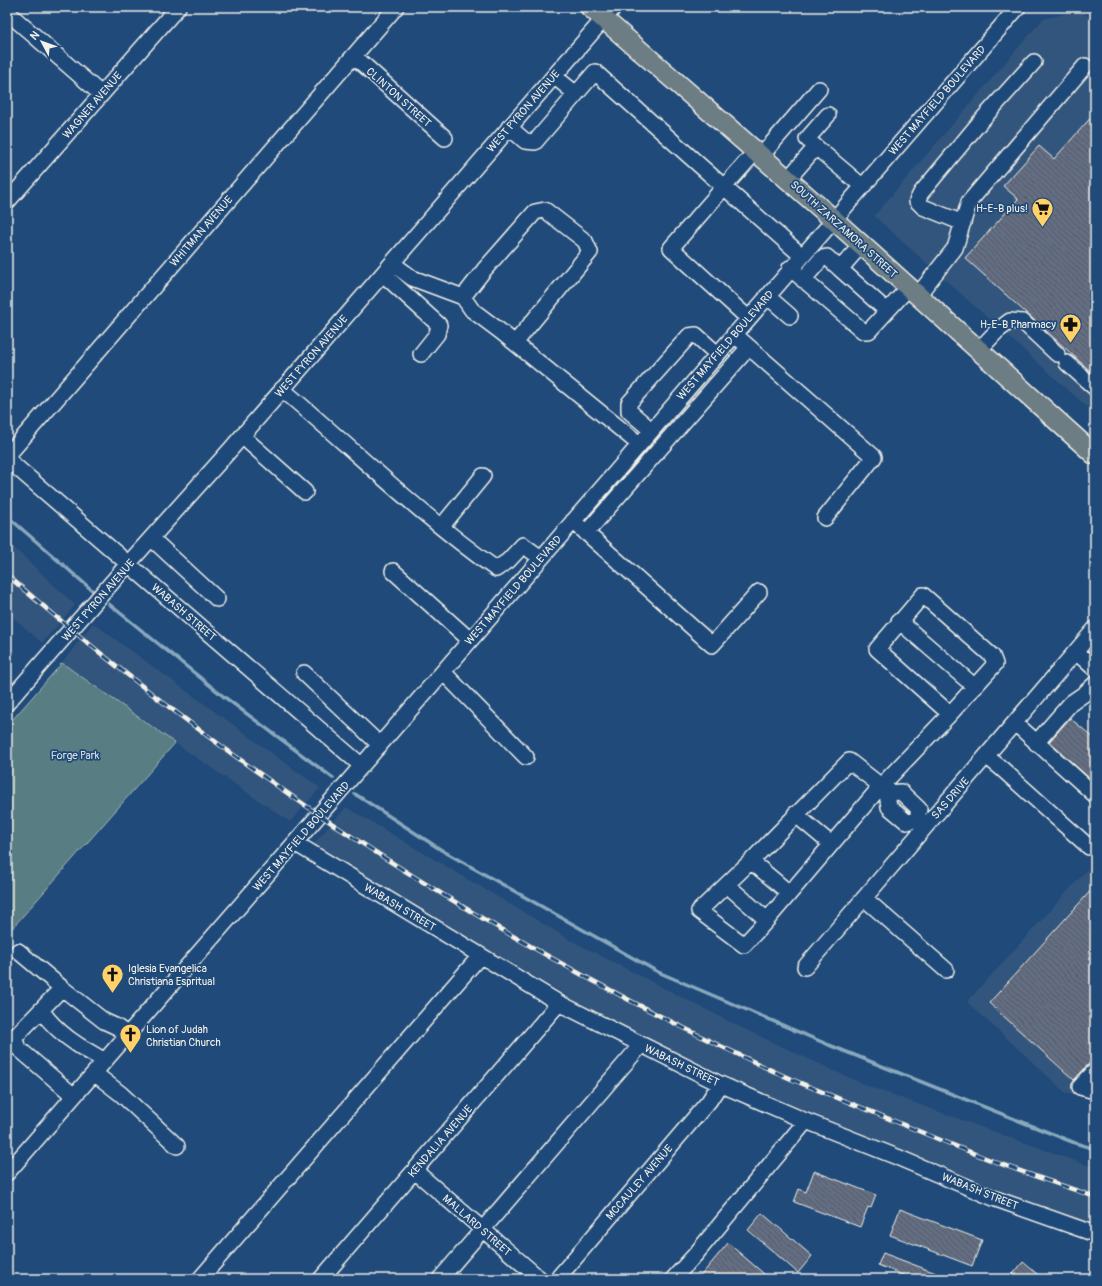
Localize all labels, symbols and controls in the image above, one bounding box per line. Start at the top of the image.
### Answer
north arrow [22,22,62,62]
text: N [27,28,43,43]
street label: WEST MAYFIELD BOULEVARD [886,43,989,158]
street label: CLINTON STREET [364,65,434,130]
street label: WEST PYRON AVENUE [484,67,563,155]
street label: WAGNER AVENUE [60,69,125,141]
street label: SOUTH ZARZAMORA STREET [788,178,900,281]
street label: WHITMAN AVENUE [167,193,236,269]
supermarket icon: H-E-B plus! [1030,195,1056,228]
place label: H-E-B plus! [976,202,1028,215]
street label: WEST MAYFIELD BOULEVARD [674,288,777,403]
pharmacy icon: H-E-B Pharmacy [1058,311,1084,344]
street label: WEST PYRON AVENUE [272,312,351,400]
place label: H-E-B Pharmacy [980,318,1056,331]
street label: WEST MAYFIELD BOULEVARD [462,533,565,648]
street label: WEST PYRON AVENUE [59,556,138,644]
street label: WABASH STREET [149,581,219,644]
park label: Forge Park [51,749,100,762]
street label: SAS DRIVE [929,775,972,822]
street label: WEST MAYFIELD BOULEVARD [250,779,353,894]
street label: WABASH STREET [362,881,438,934]
church icon: Iglesia Evangelica Christiana Espritual [100,961,126,994]
place label: Iglesia Evangelica Christiana Espritual [128,962,215,988]
church icon: Lion of Judah Christian Church [118,1022,144,1055]
place label: Lion of Judah Christian Church [146,1023,221,1049]
street label: WABASH STREET [642,1042,721,1089]
street label: KENDALIA AVENUE [405,1102,475,1180]
street label: MCCAULEY AVENUE [603,1142,676,1223]
street label: WABASH STREET [940,1170,1020,1213]
street label: MALLARD STREET [440,1192,514,1259]

